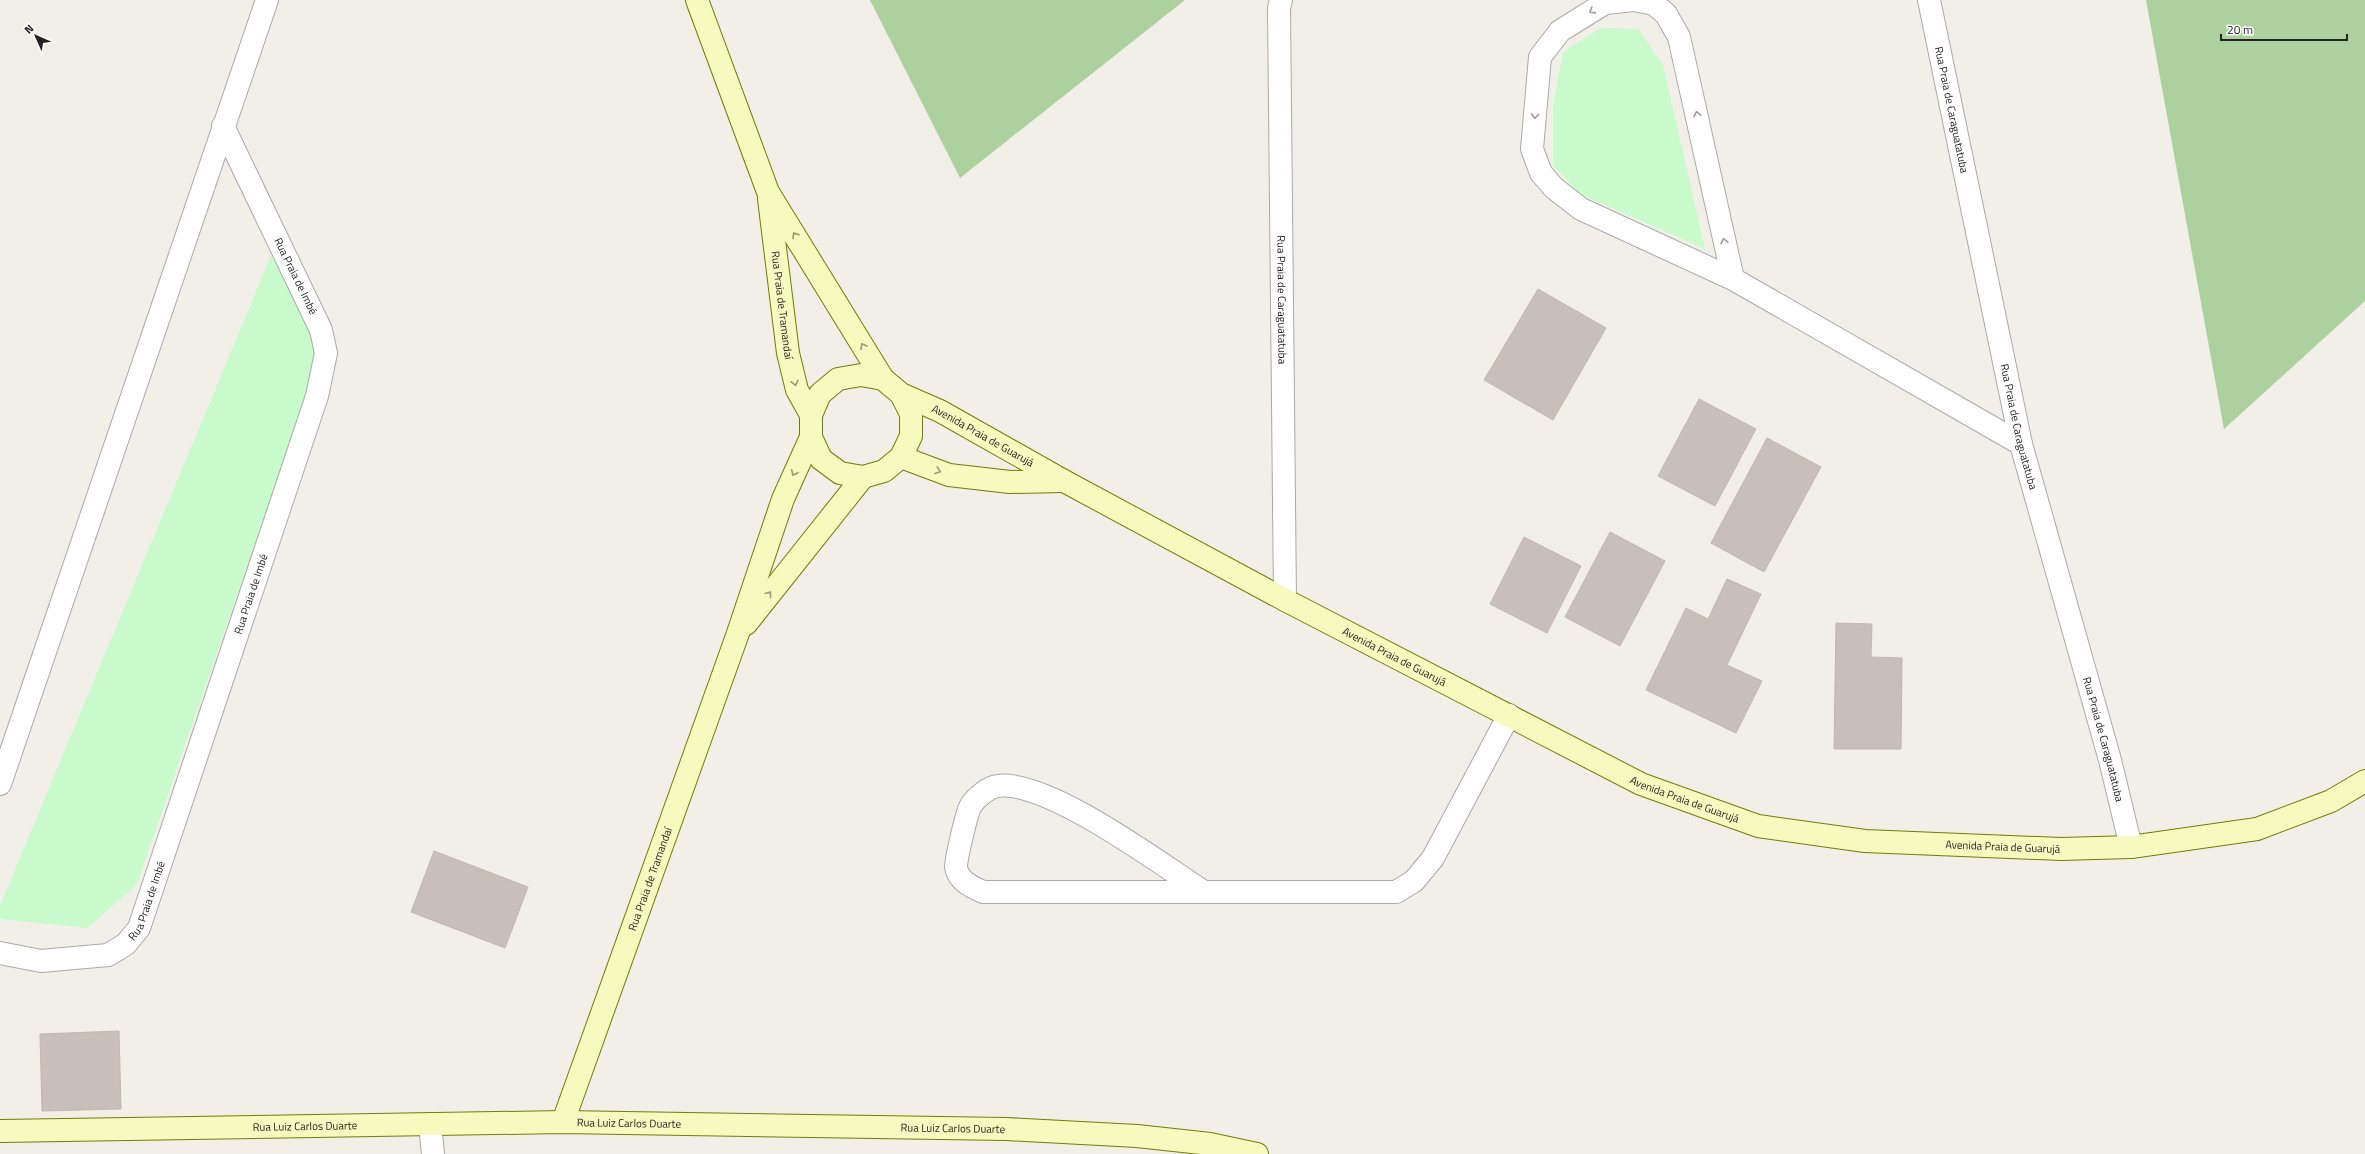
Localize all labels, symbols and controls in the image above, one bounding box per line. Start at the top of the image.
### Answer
one-way arrow [1589,6,1596,14]
north arrow [16,16,56,56]
scale bar [2221,16,2347,42]
text: 20 m [2227,20,2253,39]
text: N [21,21,37,37]
street label: Rua Praia de Caraguatatuba [1931,45,1973,175]
one-way arrow [1693,111,1701,117]
one-way arrow [1531,113,1540,119]
one-way arrow [792,232,800,239]
street label: Rua Praia de Imbé [270,235,322,318]
street label: Rua Praia de Caraguatatuba [1273,235,1291,365]
one-way arrow [1721,238,1729,244]
street label: Rua Praia de Tramandaí [767,250,798,363]
one-way arrow [860,343,867,350]
street label: Rua Praia de Caraguatatuba [1997,362,2042,492]
one-way arrow [791,380,799,386]
street label: Avenida Praia de Guarujá [929,400,1037,471]
one-way arrow [934,466,941,474]
one-way arrow [791,469,799,476]
street label: Rua Praia de Imbé [230,551,272,636]
one-way arrow [764,592,771,599]
street label: Avenida Praia de Guarujá [1340,623,1449,690]
street label: Rua Praia de Caraguatatuba [2079,675,2128,804]
street label: Avenida Praia de Guarujá [1627,772,1742,827]
street label: Rua Praia de Tramandaí [624,824,676,933]
street label: Avenida Praia de Guarujá [1945,836,2061,857]
street label: Rua Praia de Imbé [124,859,169,944]
street label: Rua Luiz Carlos Duarte [577,1114,682,1132]
street label: Rua Luiz Carlos Duarte [253,1117,358,1135]
street label: Rua Luiz Carlos Duarte [901,1119,1006,1137]

